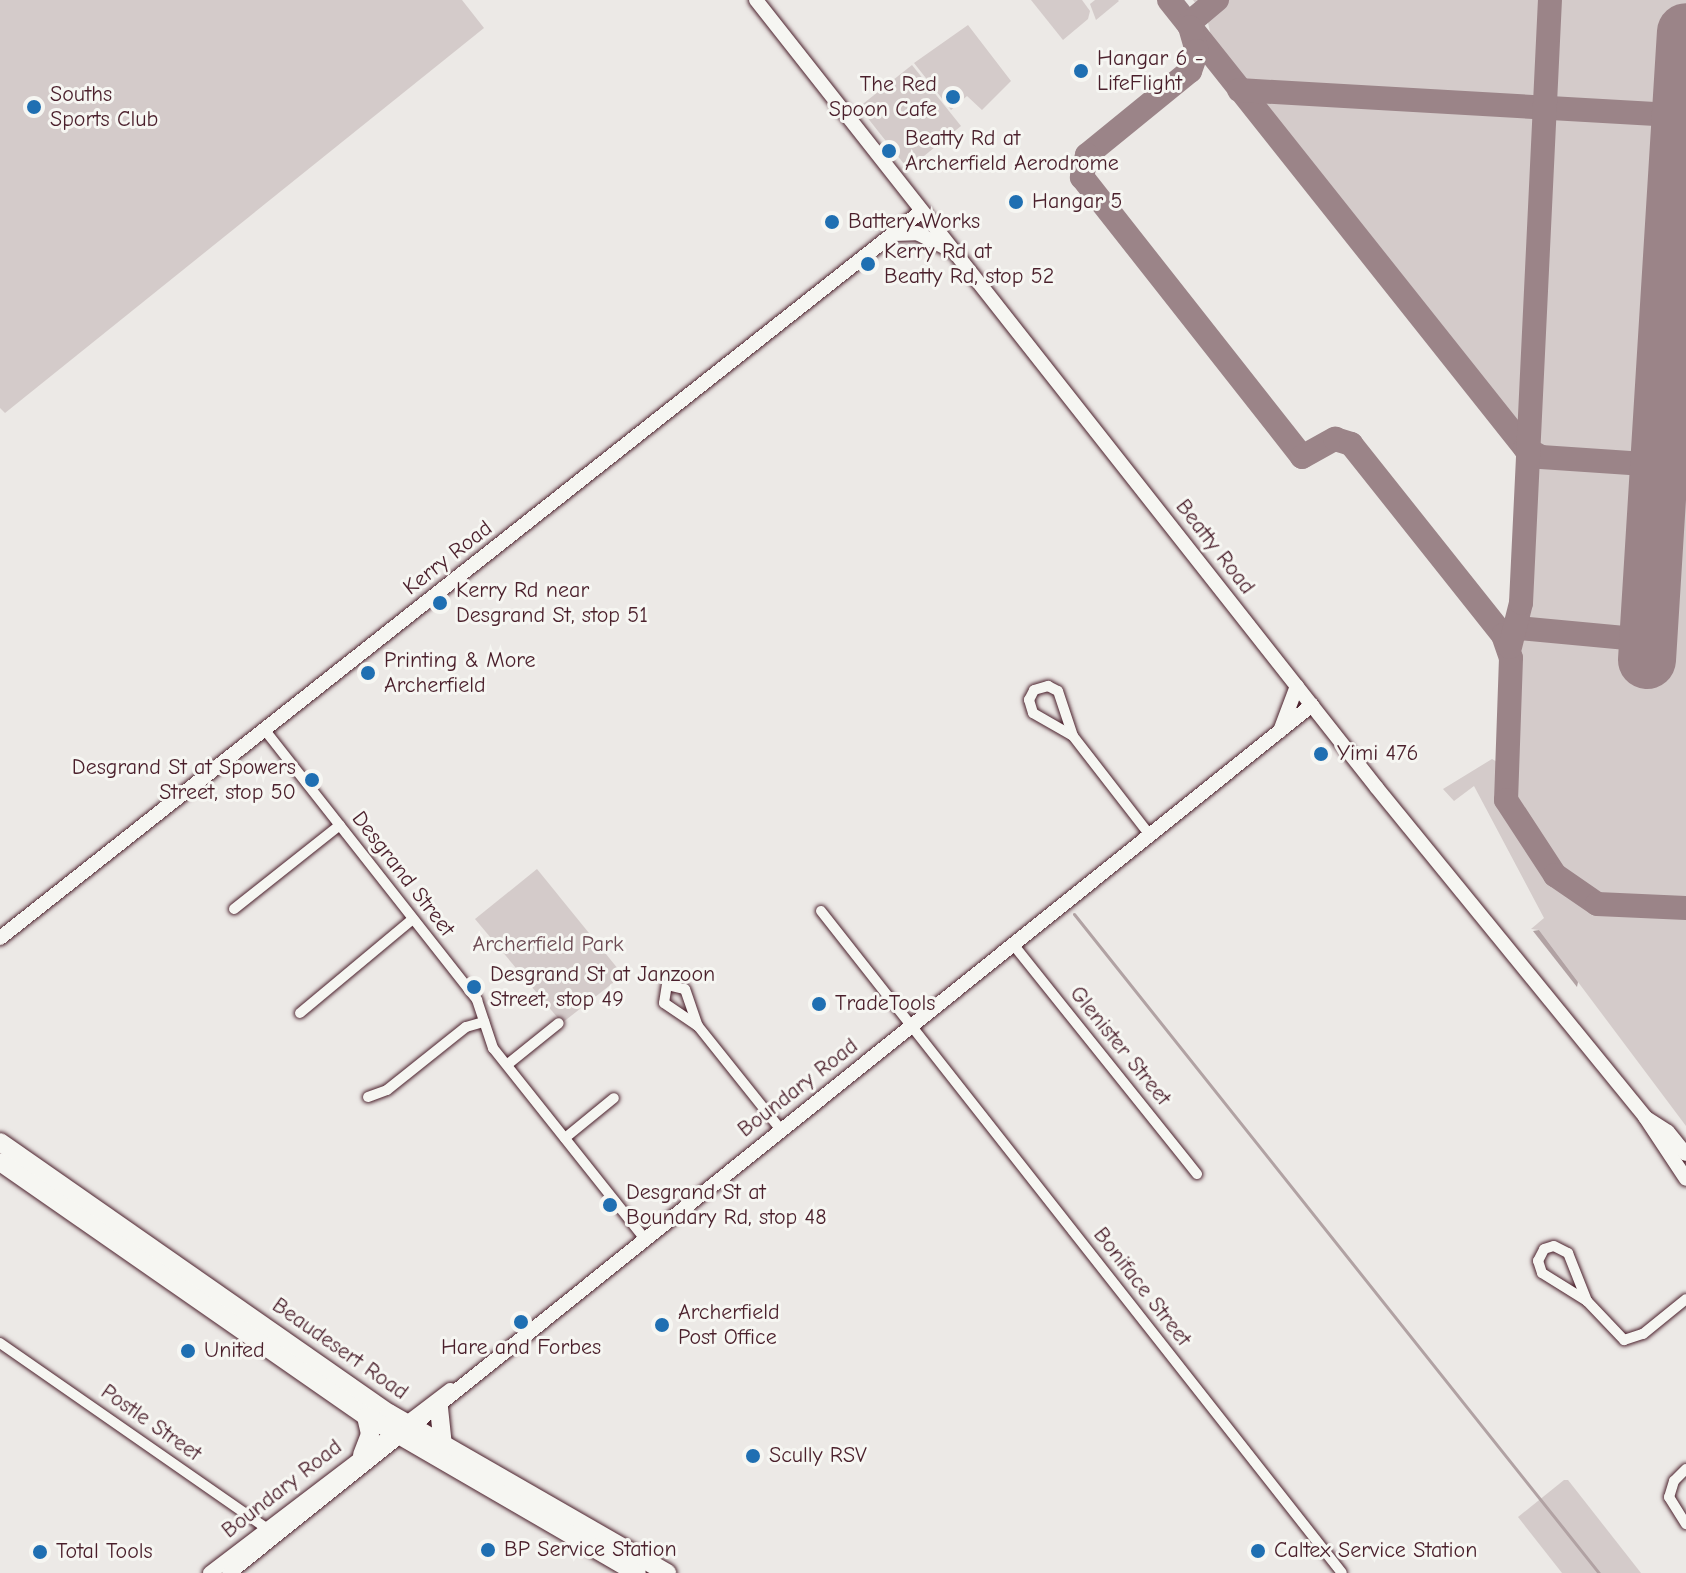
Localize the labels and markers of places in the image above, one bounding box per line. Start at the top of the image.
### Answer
place label: Hangar 6 - LifeFlight [1097,45,1204,96]
marker: Hangar 6 - LifeFlight [1072,62,1090,80]
place label: The Red Spoon Cafe [829,71,937,122]
place label: Souths Sports Club [50,81,158,132]
marker: The Red Spoon Cafe [944,88,962,106]
marker: Souths Sports Club [25,98,43,116]
place label: Beatty Rd at Archerfield Aerodrome [905,125,1119,176]
marker: Beatty Rd at Archerfield Aerodrome [880,142,898,160]
place label: Hangar 5 [1032,189,1122,215]
marker: Hangar 5 [1007,193,1025,211]
place label: Battery Works [848,209,980,235]
marker: Battery Works [823,213,841,231]
place label: Kerry Rd at Beatty Rd, stop 52 [884,238,1054,290]
marker: Kerry Rd at Beatty Rd, stop 52 [859,255,877,273]
place label: Kerry Rd near Desgrand St, stop 51 [456,577,648,628]
marker: Kerry Rd near Desgrand St, stop 51 [431,594,449,612]
place label: Printing & More Archerfield [384,647,536,698]
marker: Printing & More Archerfield [359,664,377,682]
place label: Yimi 476 [1337,741,1418,767]
marker: Yimi 476 [1312,745,1330,763]
place label: Desgrand St at Spowers Street, stop 50 [72,754,296,806]
marker: Desgrand St at Spowers Street, stop 50 [303,771,321,789]
place label: Desgrand St at Janzoon Street, stop 49 [490,961,715,1012]
marker: Desgrand St at Janzoon Street, stop 49 [465,978,483,996]
place label: TradeTools [835,991,936,1017]
marker: TradeTools [810,995,828,1013]
place label: Desgrand St at Boundary Rd, stop 48 [626,1179,827,1230]
marker: Desgrand St at Boundary Rd, stop 48 [601,1196,619,1214]
place label: Archerfield Post Office [678,1299,780,1350]
marker: Hare and Forbes [512,1313,530,1331]
marker: Archerfield Post Office [653,1316,671,1334]
place label: Hare and Forbes [441,1335,601,1361]
place label: United [204,1338,265,1364]
marker: United [179,1342,197,1360]
place label: Scully RSV [769,1443,867,1469]
marker: Scully RSV [744,1447,762,1465]
place label: BP Service Station [504,1537,677,1563]
place label: Caltex Service Station [1274,1538,1477,1564]
place label: Total Tools [56,1539,153,1565]
marker: BP Service Station [479,1541,497,1559]
marker: Caltex Service Station [1249,1542,1267,1560]
marker: Total Tools [31,1543,49,1561]

